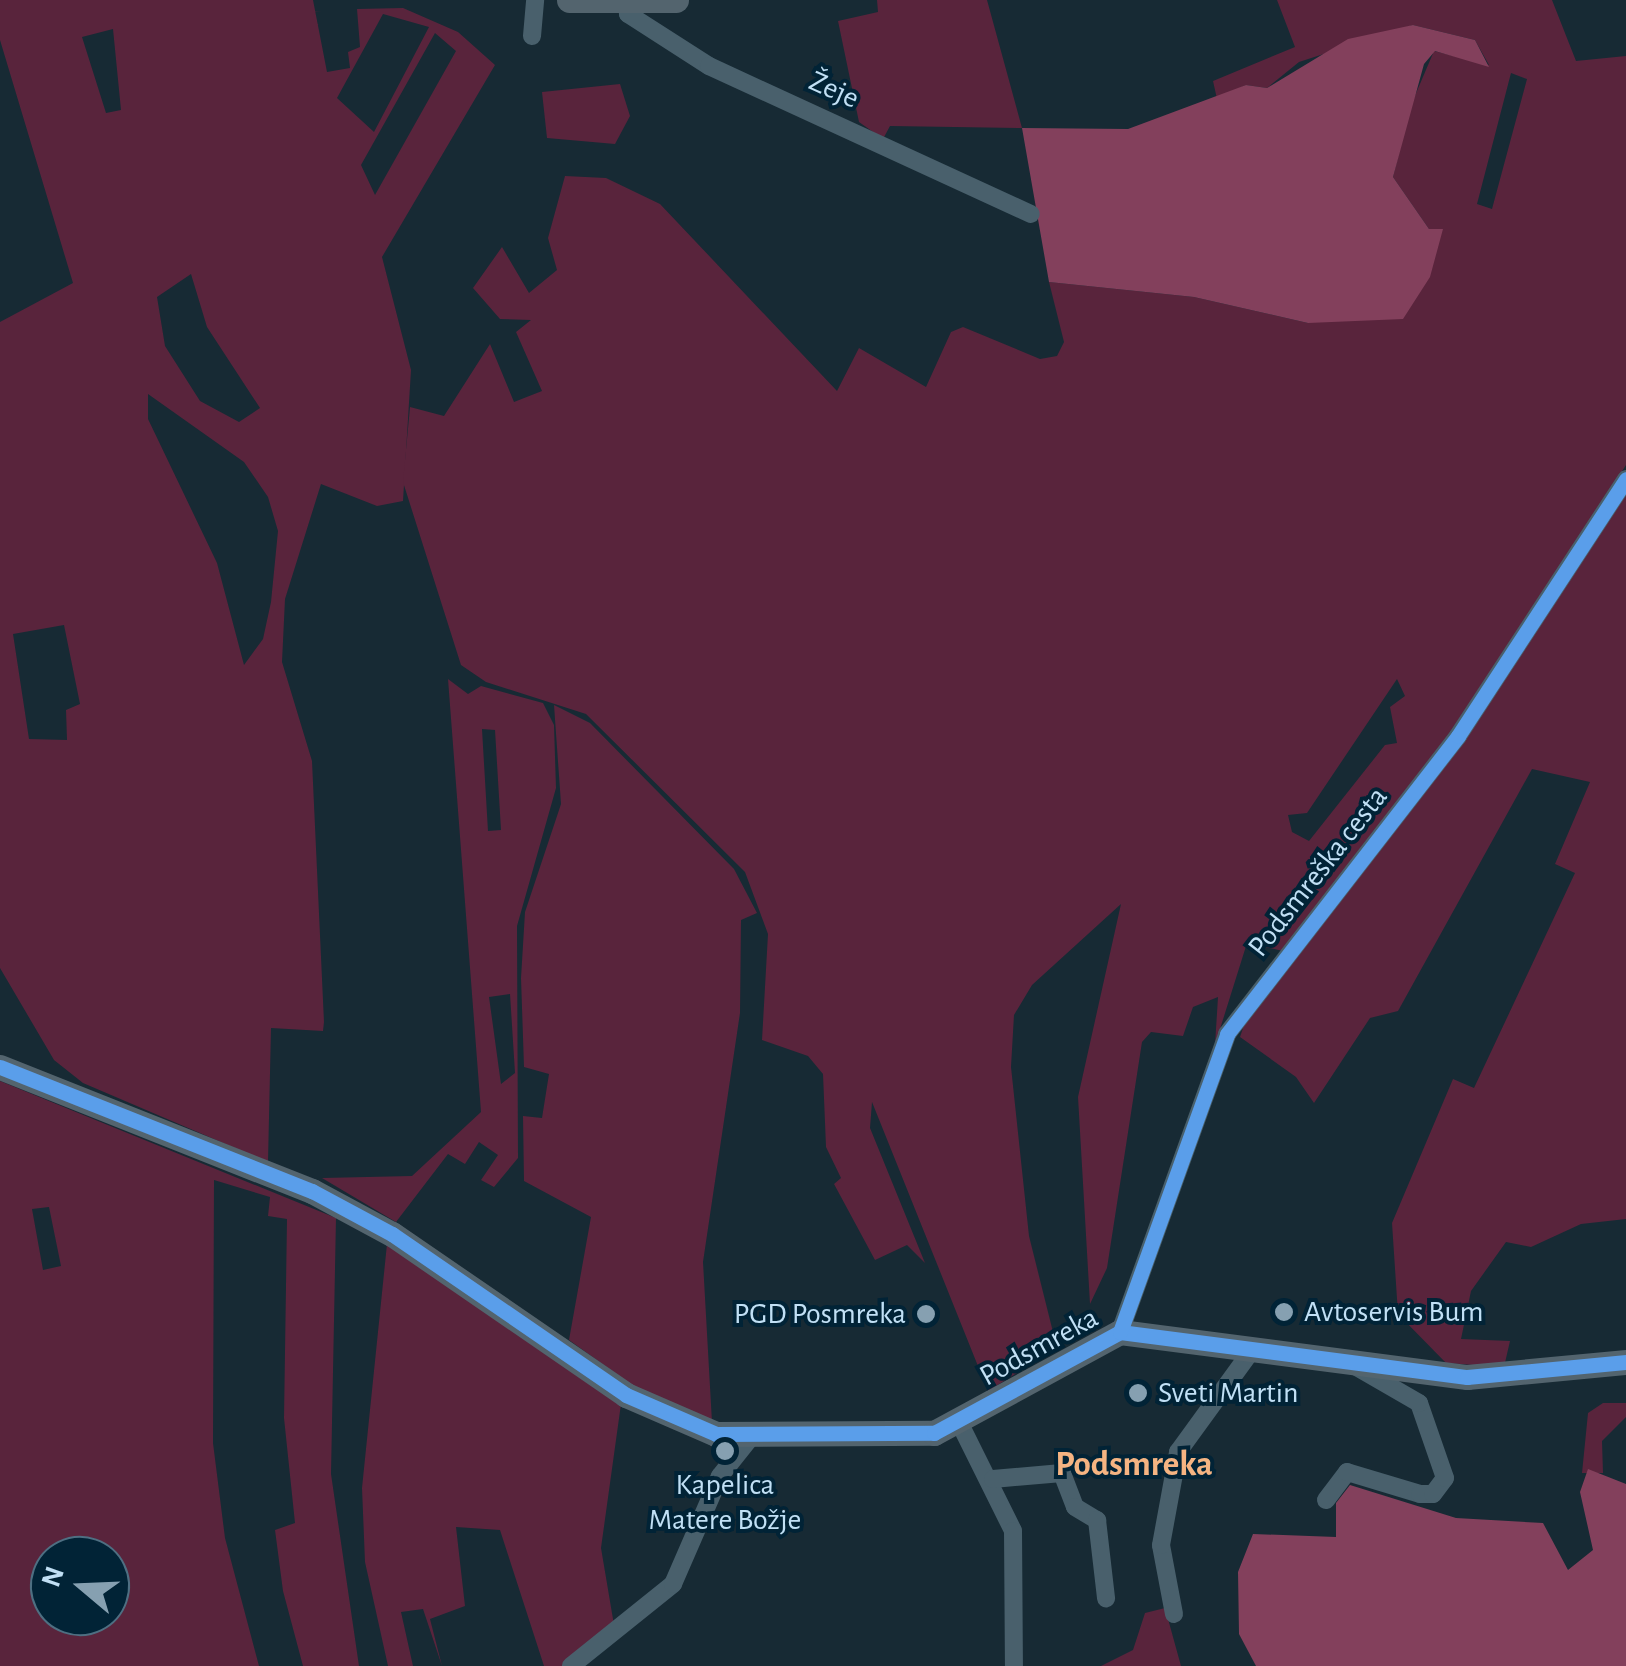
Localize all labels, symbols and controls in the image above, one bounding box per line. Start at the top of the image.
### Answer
street label: Žeje [804,63,864,117]
street label: Podsmreška cesta [1240,780,1396,964]
place label: Avtoservis Bum [1304,1294,1483,1330]
place label: PGD Posmreka [734,1296,906,1332]
street label: Podsmreka [973,1300,1105,1394]
marker: Avtoservis Bum [1273,1301,1295,1323]
marker: PGD Posmreka [915,1303,937,1325]
place label: Sveti Martin [1158,1375,1298,1411]
marker: Sveti Martin [1127,1382,1149,1404]
marker: Kapelica Matere Božje [714,1440,736,1462]
district label: Podsmreka [1055,1444,1213,1486]
place label: Kapelica Matere Božje [649,1467,801,1538]
north arrow [30,1536,130,1636]
text: N [37,1563,70,1591]

